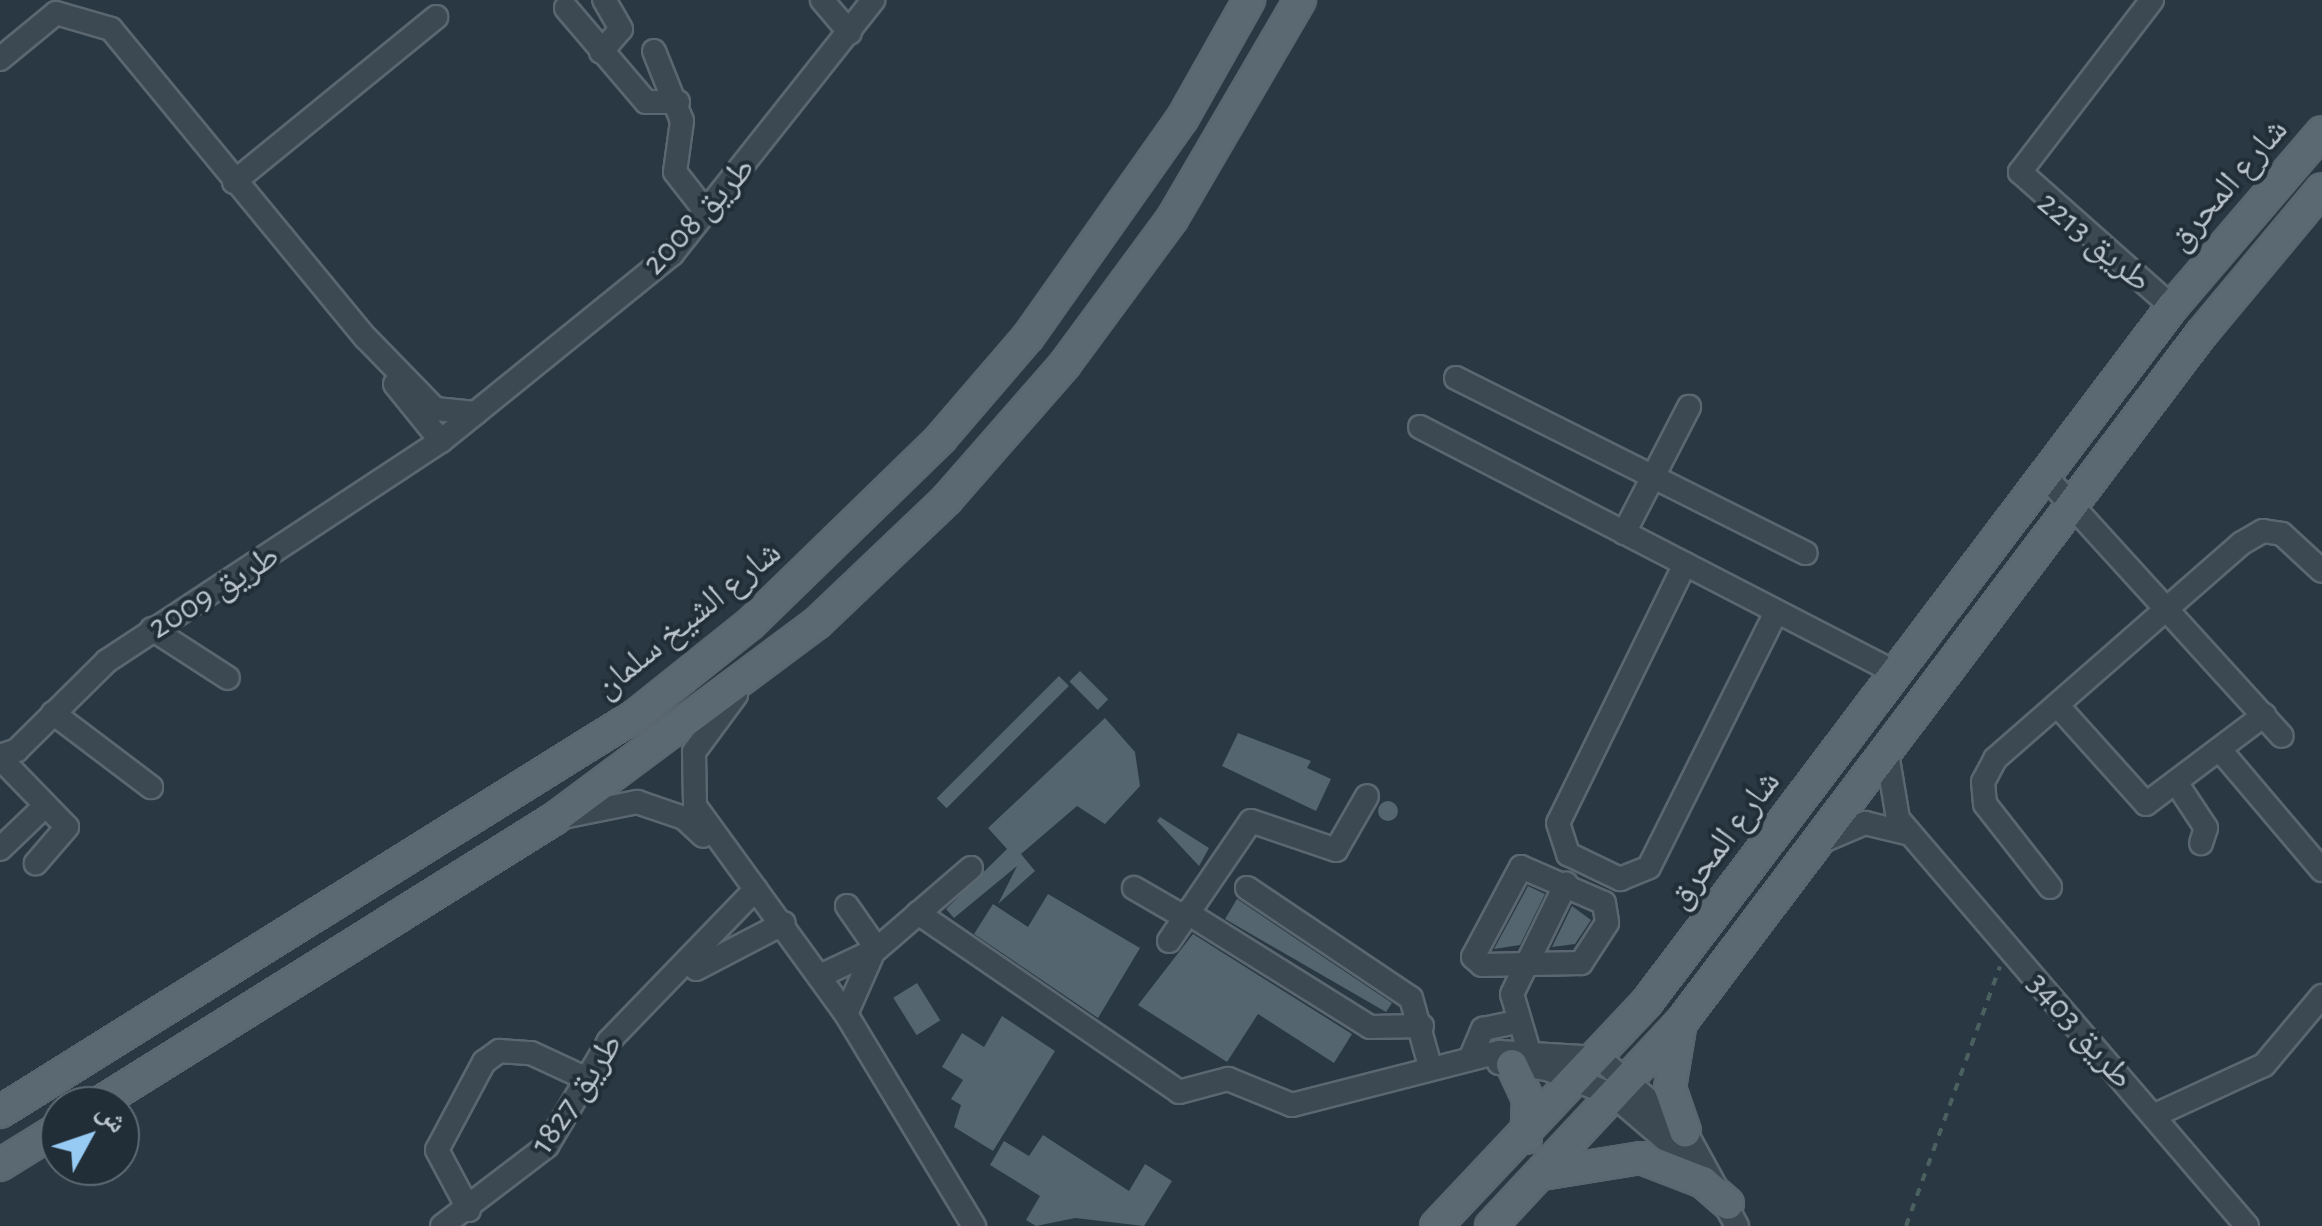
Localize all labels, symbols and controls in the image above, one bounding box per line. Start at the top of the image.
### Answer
street label: شارع المحرق [2159,110,2297,260]
street label: طريق 2008 [634,148,764,284]
street label: طريق 2213 [2028,182,2160,302]
street label: شارع الشيخ سلمان [586,532,790,708]
street label: طريق 2009 [141,535,287,649]
street label: شارع المحرق [1658,762,1790,918]
street label: طريق 3403 [2018,964,2142,1098]
street label: طريق 1827 [521,1026,633,1162]
north arrow [40,1086,140,1186]
text: ش [91,1098,132,1138]

